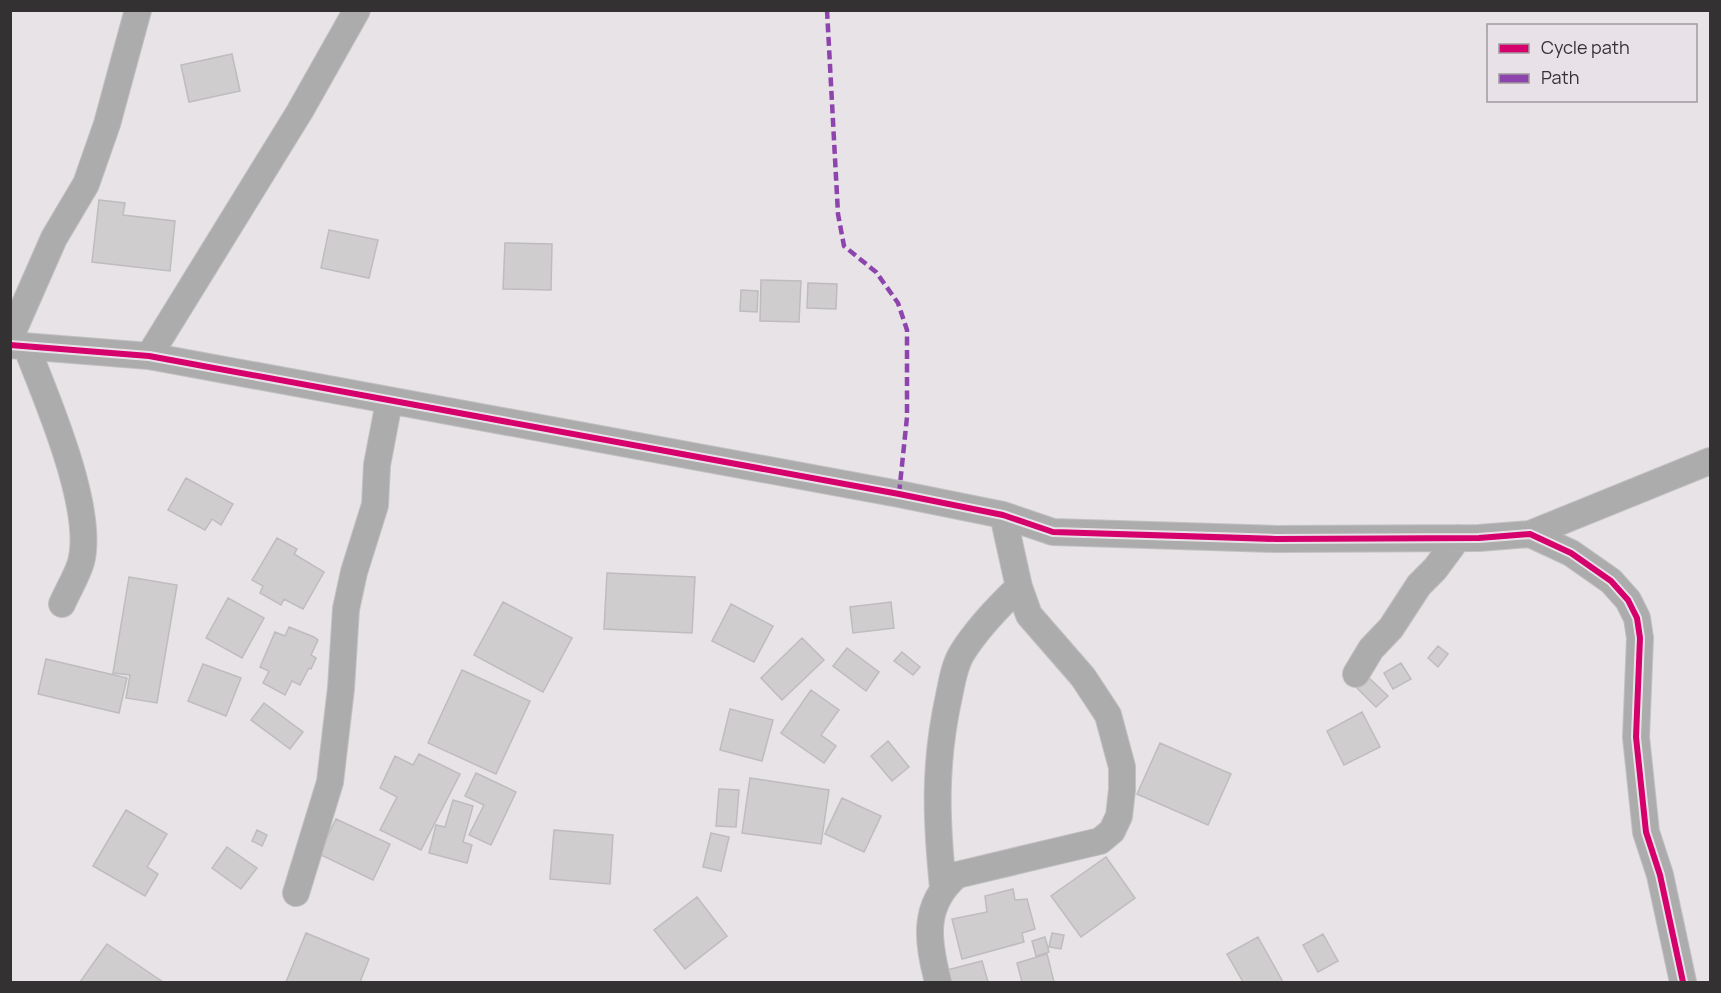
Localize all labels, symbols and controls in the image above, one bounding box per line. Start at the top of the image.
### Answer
legend [1487,24,1697,102]
text: Cycle path [1541,35,1630,59]
text: Path [1541,65,1579,89]

